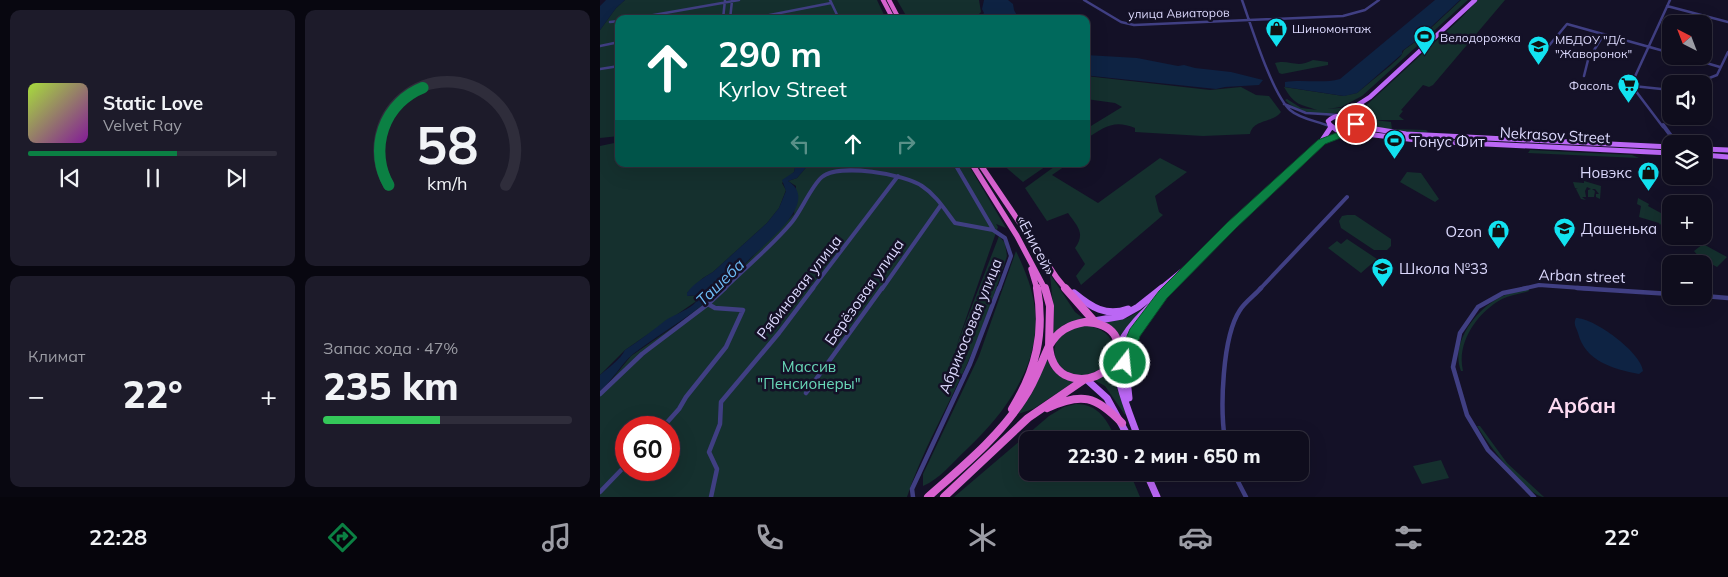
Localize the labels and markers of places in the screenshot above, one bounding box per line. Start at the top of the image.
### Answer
shop icon: Шиномонтаж [1264,16,1288,47]
place label: Шиномонтаж [1292,21,1371,36]
sports icon: Велодорожка [1412,25,1436,56]
place label: Велодорожка [1440,30,1521,45]
place label: МБДОУ "Д/с "Жаворонок" [1555,32,1632,61]
school or university icon: МБДОУ "Д/с "Жаворонок" [1527,34,1551,65]
supermarket icon: Фасоль [1617,73,1641,104]
place label: Фасоль [1569,78,1613,93]
pin [1335,103,1377,145]
sports icon: Тонус Фит [1383,129,1407,160]
place label: Тонус Фит [1411,132,1485,151]
shop icon: Новэкс [1636,160,1660,191]
place label: Новэкс [1580,163,1632,182]
school or university icon: Дашенька [1553,216,1577,247]
shop icon: Ozon [1486,219,1510,250]
place label: Дашенька [1581,219,1657,238]
place label: Ozon [1445,222,1482,241]
school or university icon: Школа №33 [1371,256,1395,287]
place label: Школа №33 [1399,259,1488,278]

